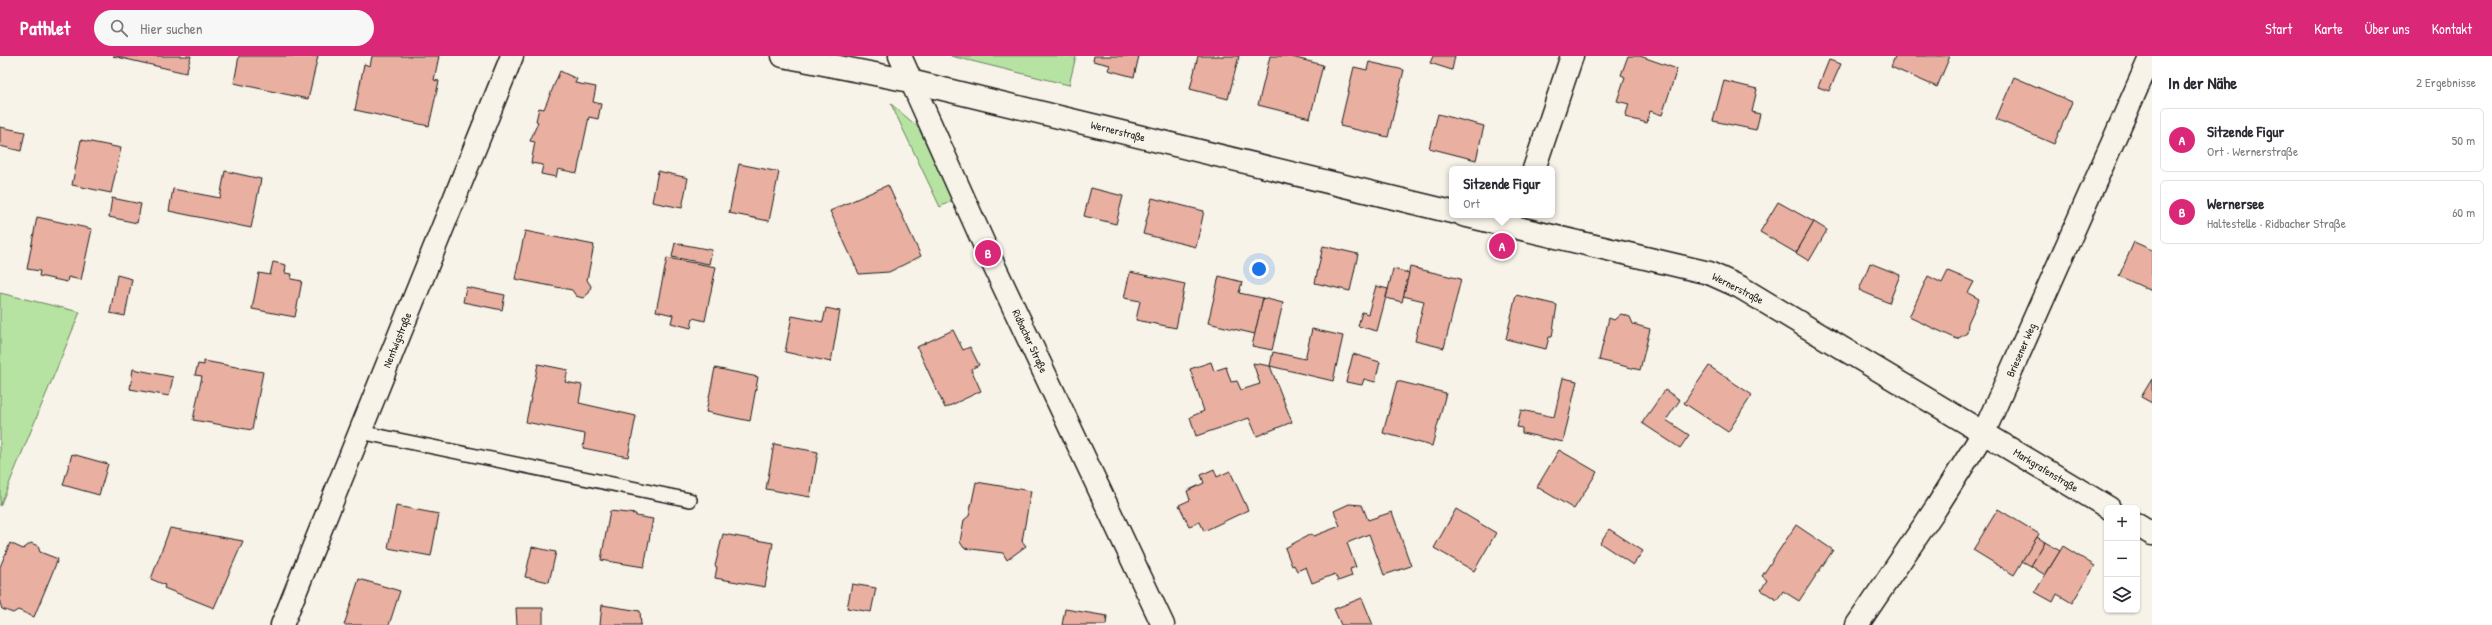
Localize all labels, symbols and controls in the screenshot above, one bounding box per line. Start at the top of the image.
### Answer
search box [94,10,374,46]
text: Pathlet [20,15,70,41]
icon: search [108,17,130,39]
text: Hier suchen [140,18,203,39]
text: Start [2265,19,2292,38]
text: Karte [2314,19,2343,38]
text: Über uns [2365,19,2410,38]
text: Kontakt [2432,19,2472,38]
text: In der Nähe [2168,71,2237,94]
text: 2 Ergebnisse [2416,73,2476,91]
street label: Wernerstraße [1089,117,1147,145]
text: Sitzende Figur [2207,121,2284,142]
text: A [2179,131,2185,149]
text: 50 m [2452,131,2475,149]
text: Ort · Wernerstraße [2207,142,2298,160]
popup [1449,166,1555,218]
text: Sitzende Figur [1463,173,1541,194]
text: Wernersee [2207,193,2264,214]
text: Ort [1463,194,1480,212]
text: B [2179,203,2185,221]
text: 60 m [2452,203,2475,221]
text: Haltestelle · Ridbacher Straße [2207,214,2346,232]
pin: A [1489,231,1515,261]
pin: B [975,238,1001,268]
your location [1249,259,1269,279]
street label: Wernerstraße [1710,269,1767,307]
street label: Ridbacher Straße [1009,307,1051,375]
street label: Nentwigstraße [380,310,415,370]
street label: Briesener Weg [2003,321,2039,379]
street label: Markgrafenstraße [2011,445,2081,495]
map controls [2104,505,2140,613]
button: + [2104,505,2140,541]
button: − [2104,541,2140,577]
button: layers [2104,577,2140,613]

